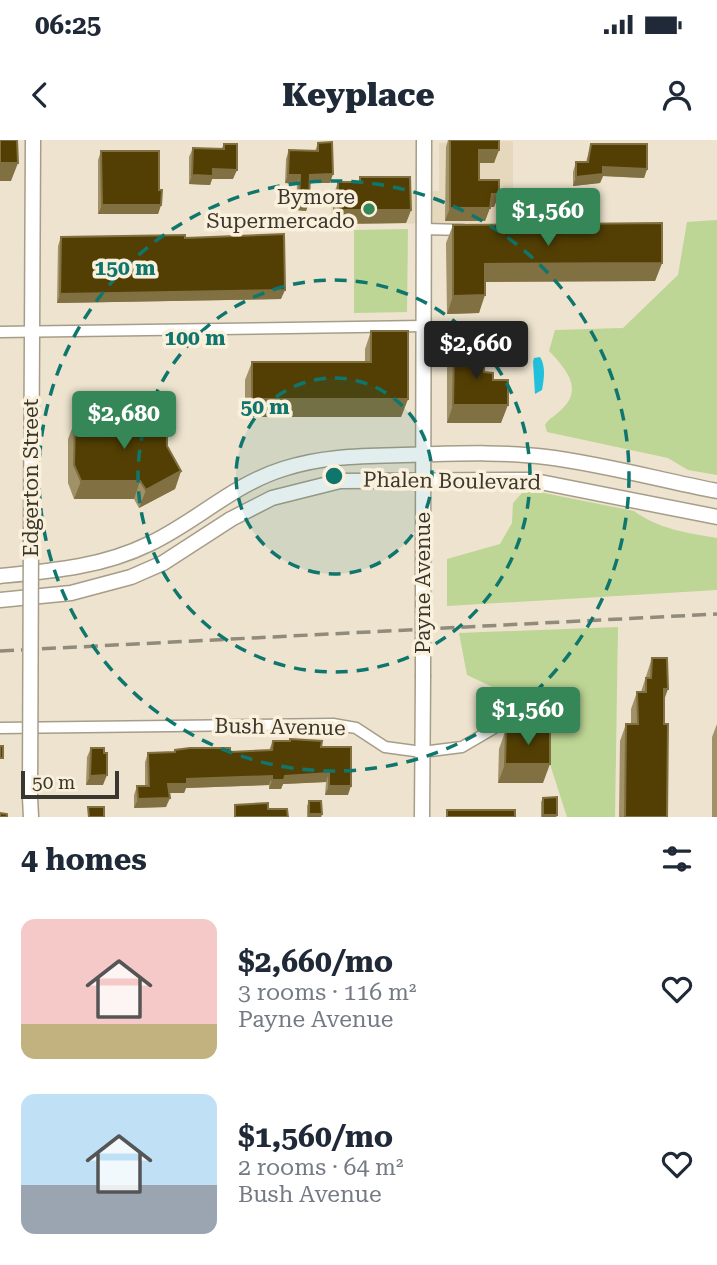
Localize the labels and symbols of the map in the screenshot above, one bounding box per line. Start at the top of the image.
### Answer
place label: Bymore Supermercado [207,185,355,233]
pin: $1,560 [491,188,605,248]
marker: Bymore Supermercado [361,201,377,217]
text: 150 m [95,256,155,280]
pin: $2,660 [419,322,533,381]
text: 100 m [165,326,225,350]
pin: $2,680 [67,392,181,451]
text: 50 m [240,395,290,419]
street label: Edgerton Street [19,399,43,557]
centre of rings [322,464,346,488]
street label: Phalen Boulevard [363,467,542,495]
street label: Payne Avenue [411,512,435,654]
pin: $1,560 [471,688,585,747]
street label: Bush Avenue [214,714,346,740]
scale bar [21,768,119,800]

